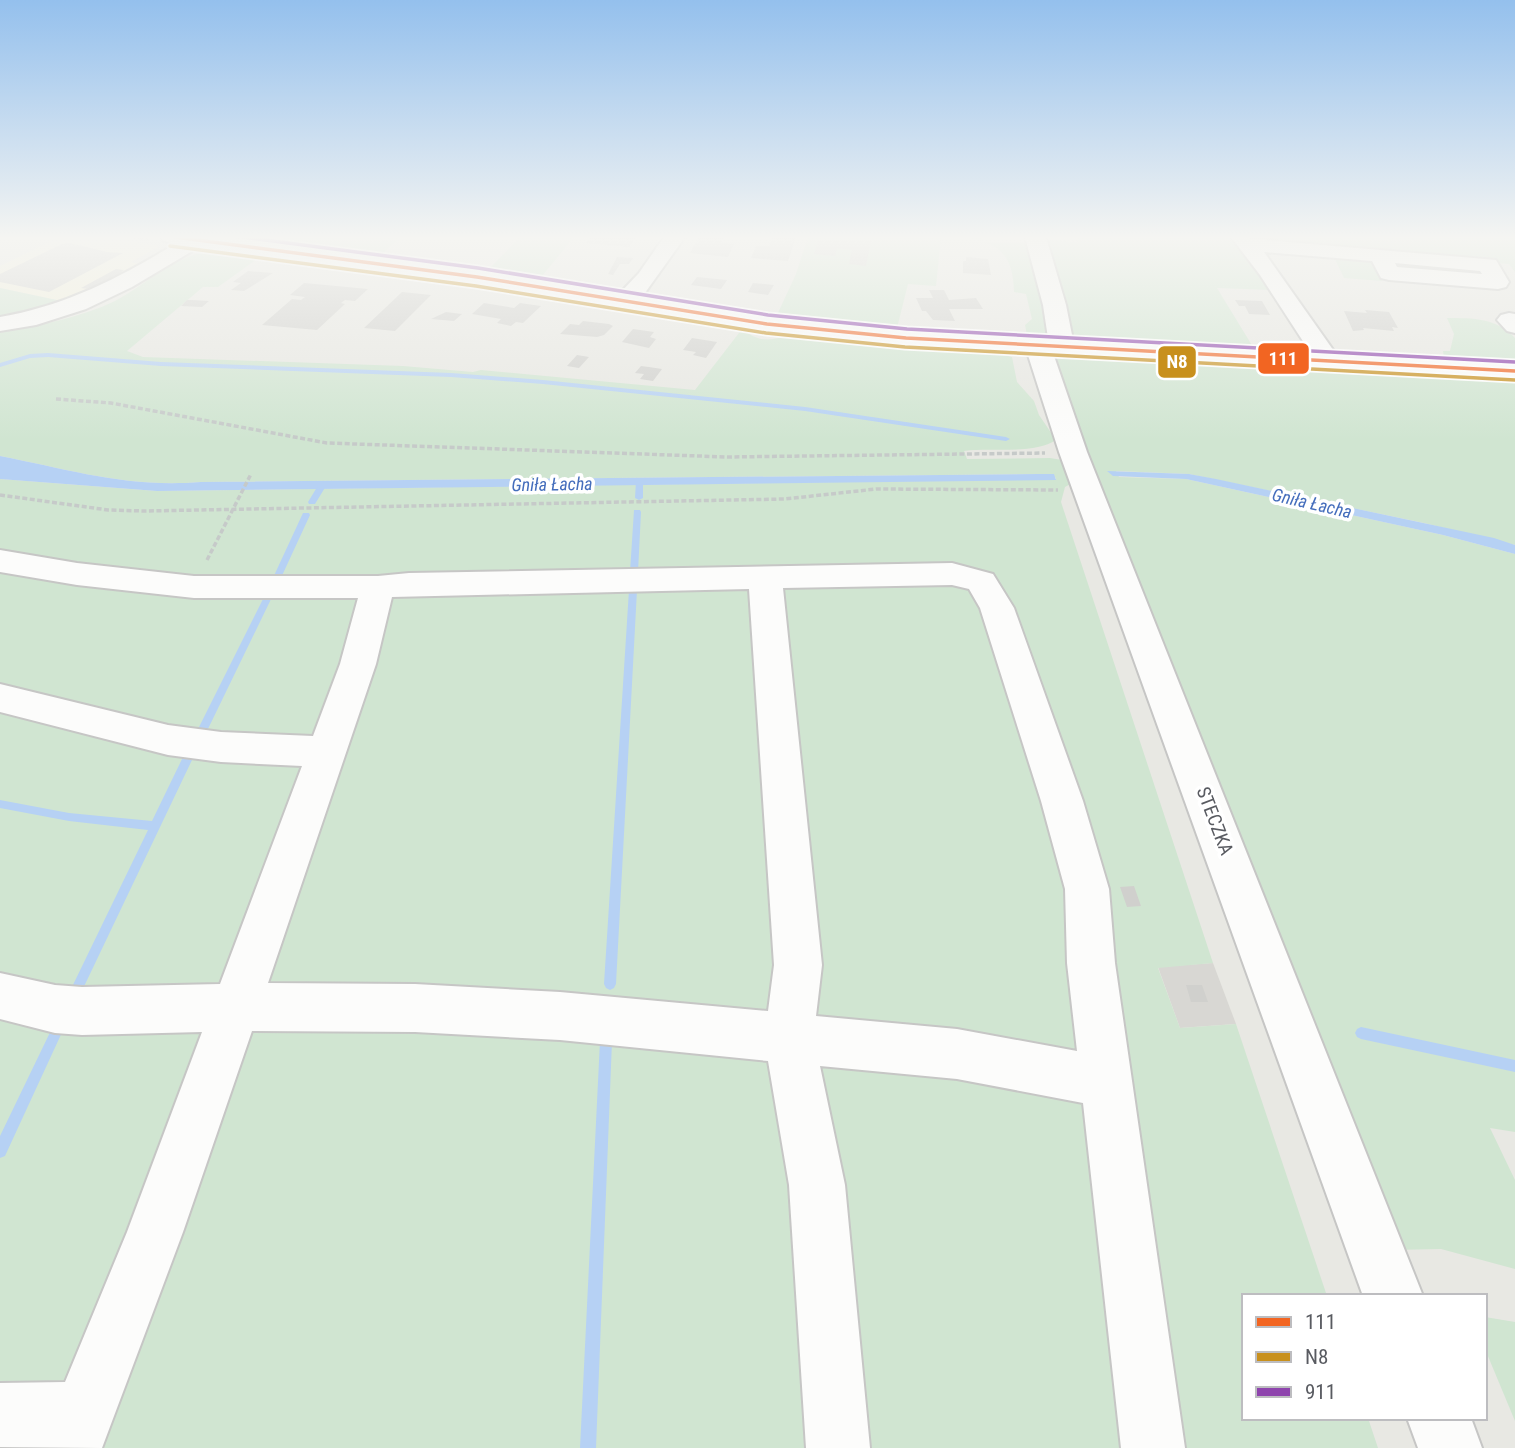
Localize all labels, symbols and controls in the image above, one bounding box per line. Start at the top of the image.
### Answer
line badge: 111 [1257,342,1310,375]
line badge: N8 [1157,345,1197,379]
text: 111 [1269,347,1297,370]
text: N8 [1166,350,1188,373]
water label: Gniła Łacha [511,473,593,495]
water label: Gniła Łacha [1270,484,1354,522]
street label: STECZKA [1192,784,1239,858]
legend [1242,1294,1487,1420]
text: 111 [1305,1310,1336,1334]
text: N8 [1305,1345,1328,1369]
text: 911 [1305,1380,1336,1404]

